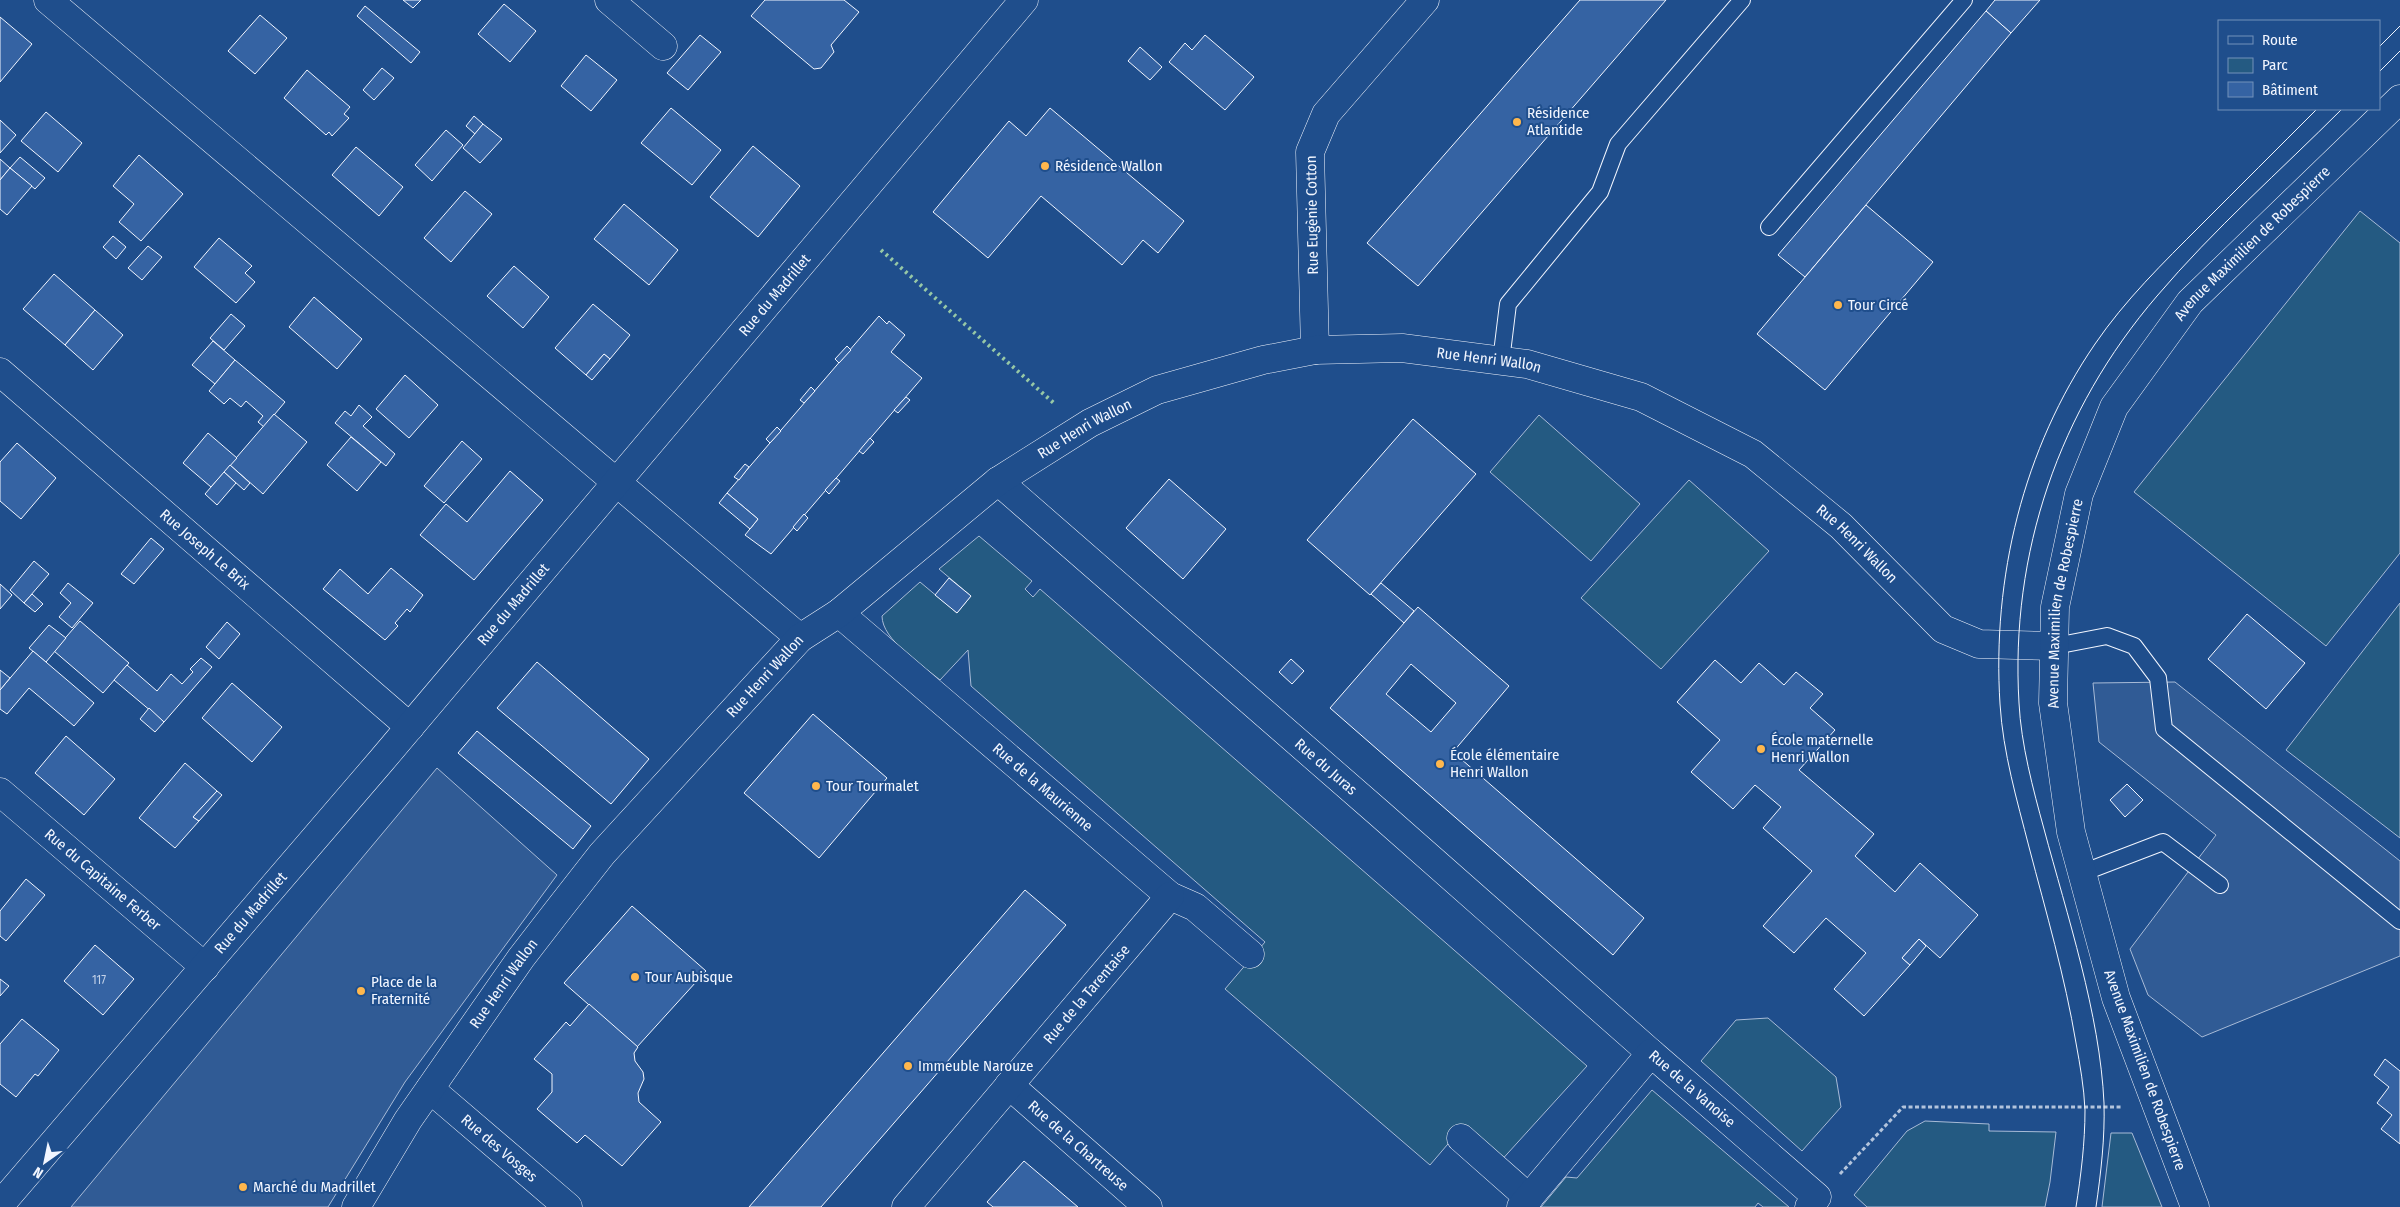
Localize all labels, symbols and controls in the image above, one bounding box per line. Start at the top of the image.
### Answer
legend [2218,20,2380,110]
text: Route [2262,31,2298,49]
text: Parc [2262,56,2288,74]
text: Bâtiment [2262,81,2318,99]
place label: Résidence Atlantide [1527,104,1589,139]
marker: Résidence Atlantide [1511,116,1523,128]
street label: Rue Eugènie Cotton [1302,155,1322,275]
place label: Résidence Wallon [1055,157,1163,175]
marker: Résidence Wallon [1039,160,1051,172]
street label: Avenue Maximilien de Robespierre [2171,162,2334,324]
street label: Rue du Madrillet [735,250,814,340]
place label: Tour Circé [1848,296,1908,314]
marker: Tour Circé [1832,299,1844,311]
street label: Rue Henri Wallon [1435,344,1543,377]
street label: Rue Henri Wallon [1034,395,1135,463]
street label: Avenue Maximilien de Robespierre [2044,497,2087,710]
street label: Rue Henri Wallon [1813,501,1901,587]
street label: Rue Joseph Le Brix [156,505,254,594]
street label: Rue du Madrillet [474,560,553,649]
street label: Rue Henri Wallon [723,631,807,721]
place label: École maternelle Henri Wallon [1771,731,1873,766]
street label: Rue du Juras [1291,735,1361,799]
street label: Rue de la Maurienne [989,739,1097,835]
marker: École maternelle Henri Wallon [1755,743,1767,755]
place label: École élémentaire Henri Wallon [1450,746,1559,781]
marker: École élémentaire Henri Wallon [1434,758,1446,770]
place label: Tour Tourmalet [826,777,919,795]
marker: Tour Tourmalet [810,780,822,792]
street label: Rue du Capitaine Ferber [41,825,165,935]
street label: Rue du Madrillet [211,868,291,957]
street label: Rue Henri Wallon [466,935,542,1032]
street label: Rue de la Tarentaise [1039,941,1134,1047]
street label: Avenue Maximilien de Robespierre [2100,967,2190,1173]
place label: Tour Aubisque [645,968,733,986]
marker: Tour Aubisque [629,971,641,983]
house number: 117 [92,973,106,987]
place label: Place de la Fraternité [371,973,437,1008]
marker: Place de la Fraternité [355,985,367,997]
street label: Rue de la Vanoise [1645,1046,1739,1131]
place label: Immeuble Narouze [918,1057,1033,1075]
marker: Immeuble Narouze [902,1060,914,1072]
street label: Rue de la Chartreuse [1024,1097,1132,1195]
street label: Rue des Vosges [457,1111,541,1186]
north arrow [20,1137,70,1187]
text: N [30,1163,46,1182]
place label: Marché du Madrillet [253,1178,376,1196]
marker: Marché du Madrillet [237,1181,249,1193]

